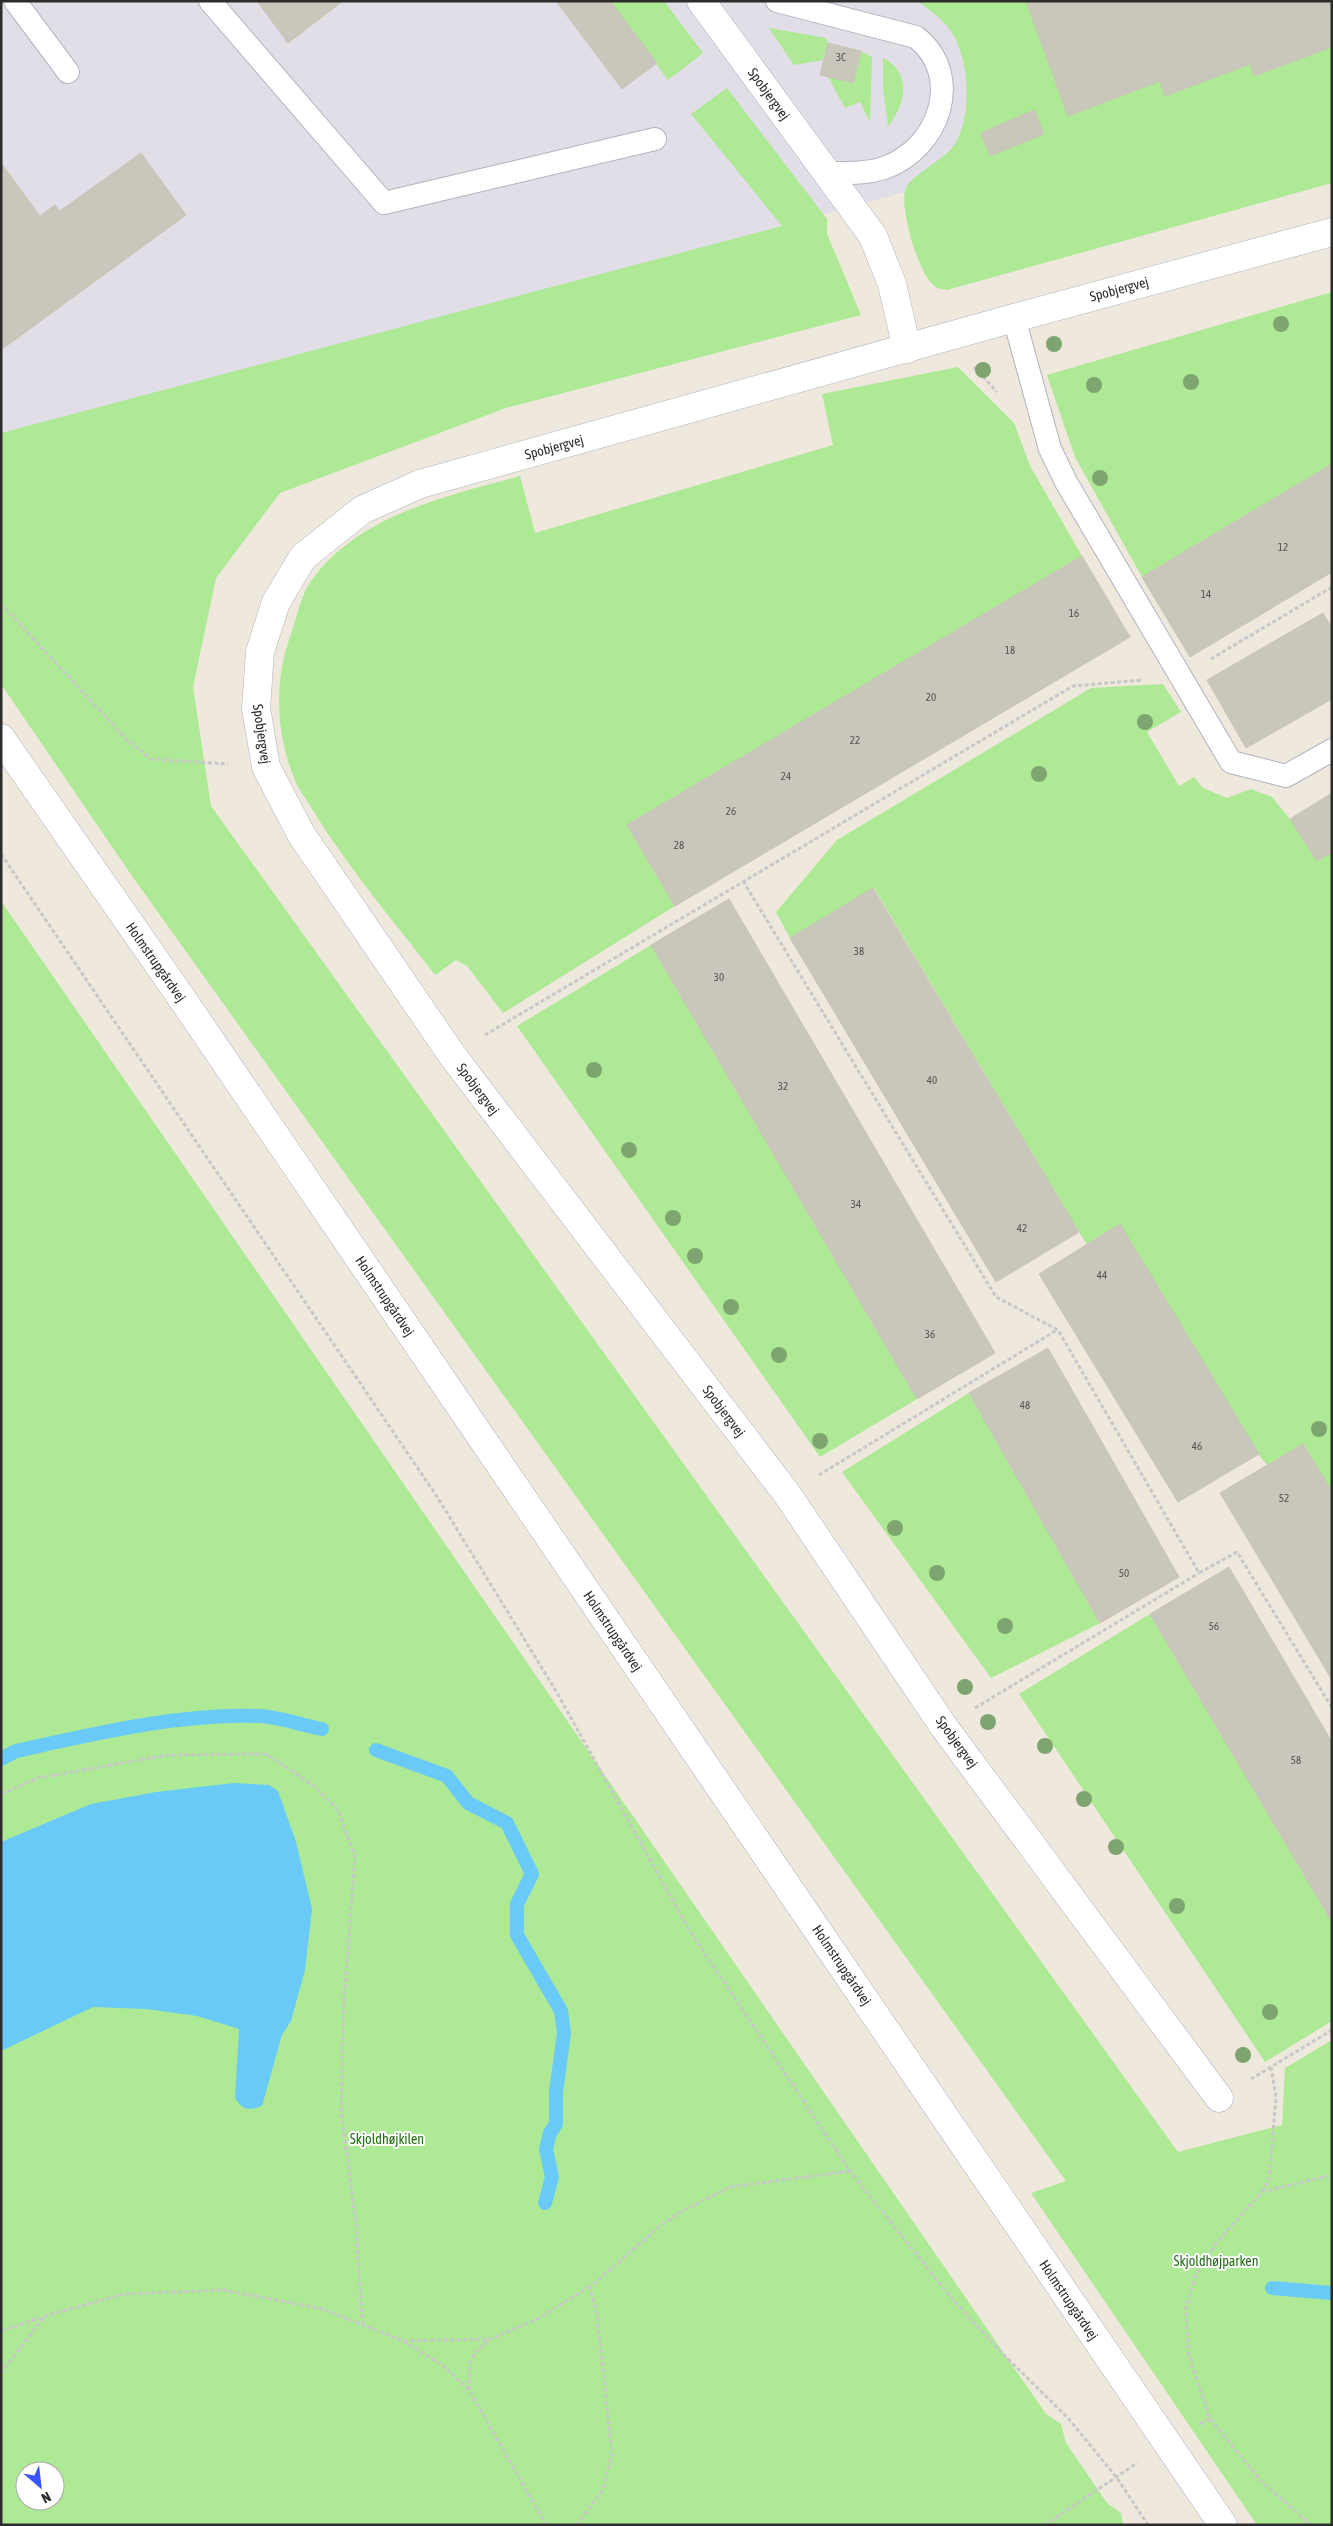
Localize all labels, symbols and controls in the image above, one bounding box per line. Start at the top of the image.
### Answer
house number: 3C [836,51,846,63]
street label: Spobjergvej [745,65,793,123]
street label: Spobjergvej [1088,273,1150,305]
street label: Spobjergvej [523,431,585,463]
house number: 12 [1278,541,1288,553]
house number: 14 [1201,588,1211,600]
house number: 16 [1069,607,1079,619]
house number: 18 [1005,644,1015,656]
house number: 20 [926,691,936,703]
street label: Spobjergvej [250,703,274,765]
house number: 22 [850,734,860,746]
house number: 24 [781,770,791,782]
house number: 26 [726,805,736,817]
house number: 28 [674,839,684,851]
street label: Holmstrupgårdvej [123,919,189,1005]
house number: 38 [854,945,864,957]
house number: 30 [714,971,724,983]
street label: Spobjergvej [453,1060,503,1118]
house number: 40 [927,1074,937,1086]
house number: 32 [778,1080,788,1092]
house number: 34 [851,1198,861,1210]
house number: 42 [1017,1222,1027,1234]
street label: Holmstrupgårdvej [352,1253,418,1339]
house number: 44 [1097,1269,1107,1281]
house number: 36 [925,1328,935,1340]
street label: Spobjergvej [699,1382,749,1440]
house number: 48 [1020,1399,1030,1411]
house number: 46 [1192,1440,1202,1452]
house number: 52 [1279,1492,1289,1504]
house number: 50 [1119,1567,1129,1579]
street label: Holmstrupgårdvej [580,1588,646,1674]
house number: 56 [1209,1620,1219,1632]
street label: Spobjergvej [933,1713,981,1771]
house number: 58 [1291,1754,1301,1766]
street label: Holmstrupgårdvej [809,1922,875,2008]
park label: Skjoldhøjkilen [350,2131,424,2147]
park label: Skjoldhøjparken [1174,2253,1258,2269]
street label: Holmstrupgårdvej [1036,2257,1102,2343]
north arrow [15,2461,65,2511]
text: N [39,2488,54,2506]

